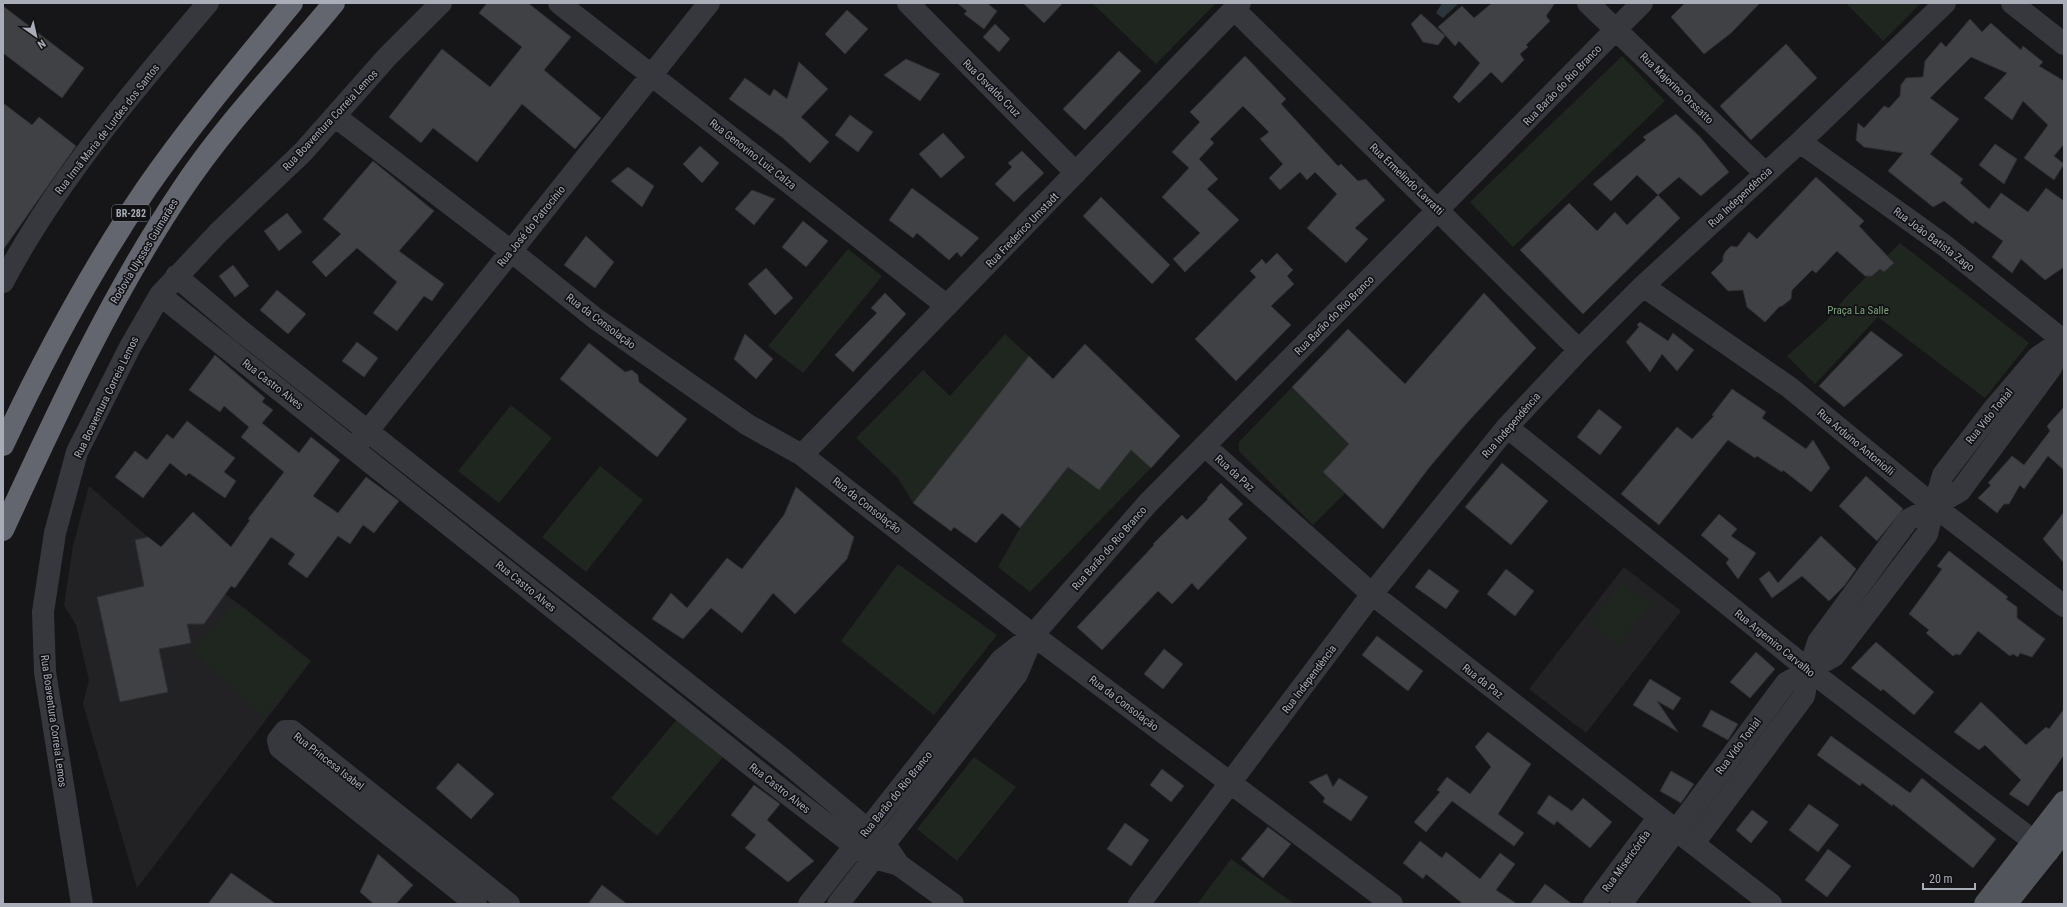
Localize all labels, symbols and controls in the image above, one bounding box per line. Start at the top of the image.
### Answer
north arrow [16,16,56,56]
text: N [35,37,48,51]
street label: Rua Barão do Rio Branco [1521,42,1605,128]
street label: Rua Majorino Orssatto [1637,50,1716,127]
street label: Rua Osvaldo Cruz [960,57,1023,120]
street label: Rua Irmã Maria de Lurdes dos Santos [52,62,162,197]
street label: Rua Boaventura Correia Lemos [280,67,381,174]
street label: Rua Genovino Luiz Calza [707,117,799,192]
street label: Rua Ermelindo Lavratti [1367,141,1446,218]
street label: Rua Independência [1706,165,1775,230]
street label: Rua José do Patrocínio [495,183,568,269]
street label: Rua Frederico Umstadt [983,190,1061,270]
street label: Rodovia Ulysses Guimarães [108,197,181,306]
road number: BR-282 [112,205,150,221]
street label: Rua João Batista Zago [1891,205,1977,274]
street label: Rua Barão do Rio Branco [1292,273,1377,358]
street label: Rua da Consolação [563,291,638,352]
park label: Praça La Salle [1827,304,1889,317]
street label: Rua Boaventura Correia Lemos [71,334,142,460]
street label: Rua Castro Alves [240,357,306,412]
street label: Rua Vido Tonial [1963,386,2016,447]
street label: Rua Independência [1479,390,1543,461]
street label: Rua Arduino Antoniolli [1815,406,1897,478]
street label: Rua da Paz [1212,452,1257,494]
street label: Rua da Consolação [830,475,904,537]
street label: Rua Barão do Rio Branco [1069,503,1150,593]
street label: Rua Castro Alves [493,558,558,615]
street label: Rua Argemiro Carvalho [1732,607,1818,680]
street label: Rua Independência [1279,642,1339,716]
street label: Rua Boaventura Correia Lemos [38,654,69,788]
street label: Rua da Paz [1460,661,1506,701]
street label: Rua da Consolação [1086,673,1161,734]
street label: Rua Vido Tonial [1713,716,1764,777]
street label: Rua Princesa Isabel [291,730,366,793]
street label: Rua Barão do Rio Branco [858,748,935,840]
street label: Rua Castro Alves [747,761,813,816]
street label: Rua Misericórdia [1600,828,1653,895]
scale bar [1923,865,1975,891]
text: 20 m [1929,872,1953,886]

